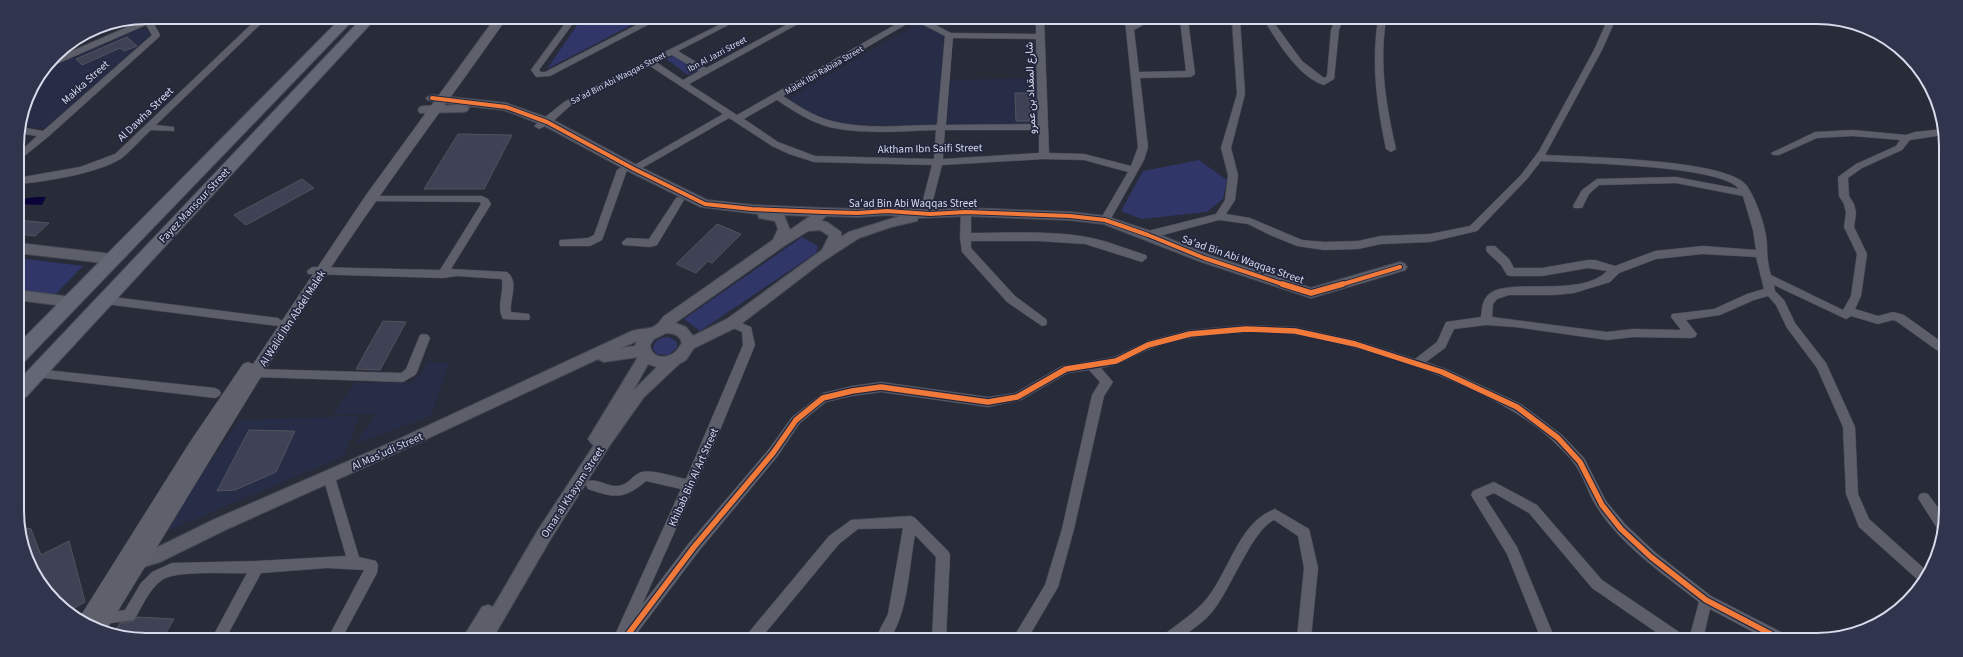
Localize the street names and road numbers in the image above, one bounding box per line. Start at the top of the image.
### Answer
street label: Ibn Al Jazri Street [685,33,749,76]
street label: شارع المقداد بن عمرو [1021,41,1040,134]
street label: Malek Ibn Rabiaa Street [783,43,866,98]
street label: Sa'ad Bin Abi Waqqas Street [568,49,668,108]
street label: Makka Street [58,57,113,108]
street label: Al Dawha Street [114,84,177,145]
street label: Aktham Ibn Saifi Street [878,140,983,157]
street label: Fayez Mansour Street [156,164,233,246]
street label: Sa'ad Bin Abi Waqqas Street [849,196,978,211]
street label: Sa'ad Bin Abi Waqqas Street [1180,231,1306,288]
street label: Al Walid Ibn Abdel Malek [256,267,329,369]
street label: Khibab Bin Al Art Street [665,425,722,529]
street label: Al Mas'udi Street [349,429,425,474]
street label: Omar al Khayam Street [537,444,608,541]

